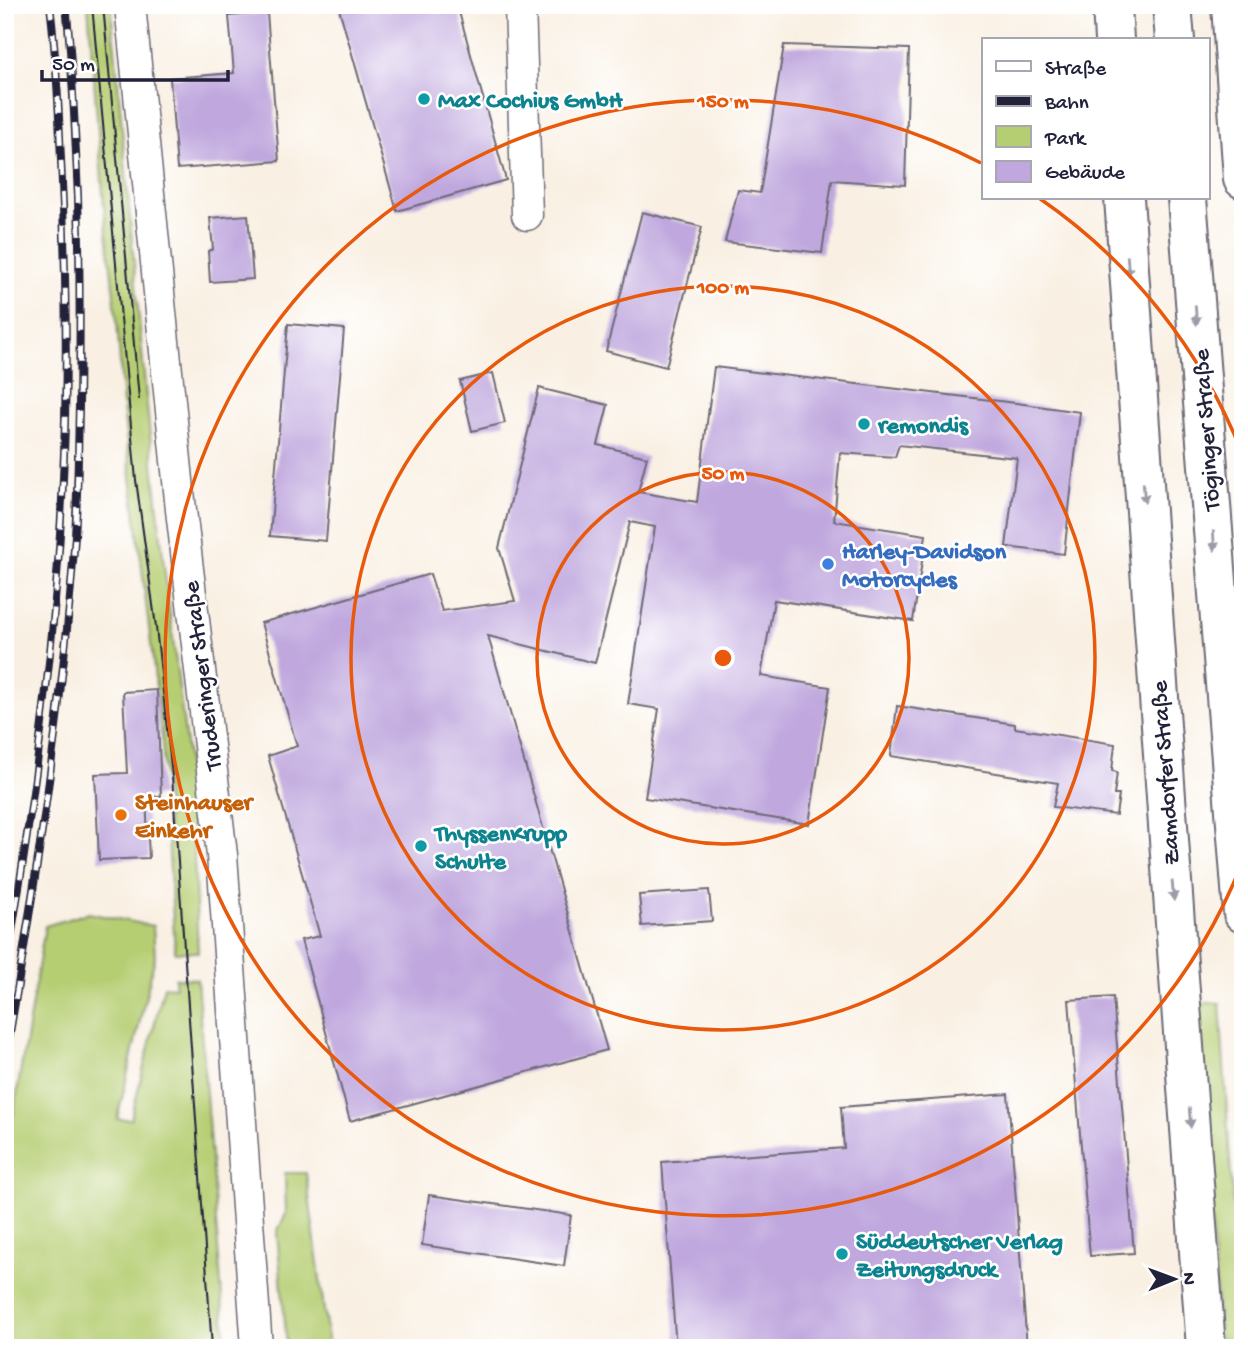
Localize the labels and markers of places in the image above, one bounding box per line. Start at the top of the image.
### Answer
place label: Max Cochius GmbH [438,88,624,117]
marker: Max Cochius GmbH [416,91,432,107]
place label: remondis [877,413,969,442]
marker: remondis [856,416,872,432]
place label: Harley-Davidson Motorcycles [842,539,1007,596]
marker: Harley-Davidson Motorcycles [820,556,836,572]
centre of rings [711,646,735,670]
place label: Steinhauser Einkehr [135,790,255,847]
marker: Steinhauser Einkehr [113,807,129,823]
place label: ThyssenKrupp Schulte [433,821,567,878]
marker: ThyssenKrupp Schulte [413,838,429,854]
place label: Süddeutscher Verlag Zeitungsdruck [856,1229,1063,1286]
marker: Süddeutscher Verlag Zeitungsdruck [834,1246,850,1262]

